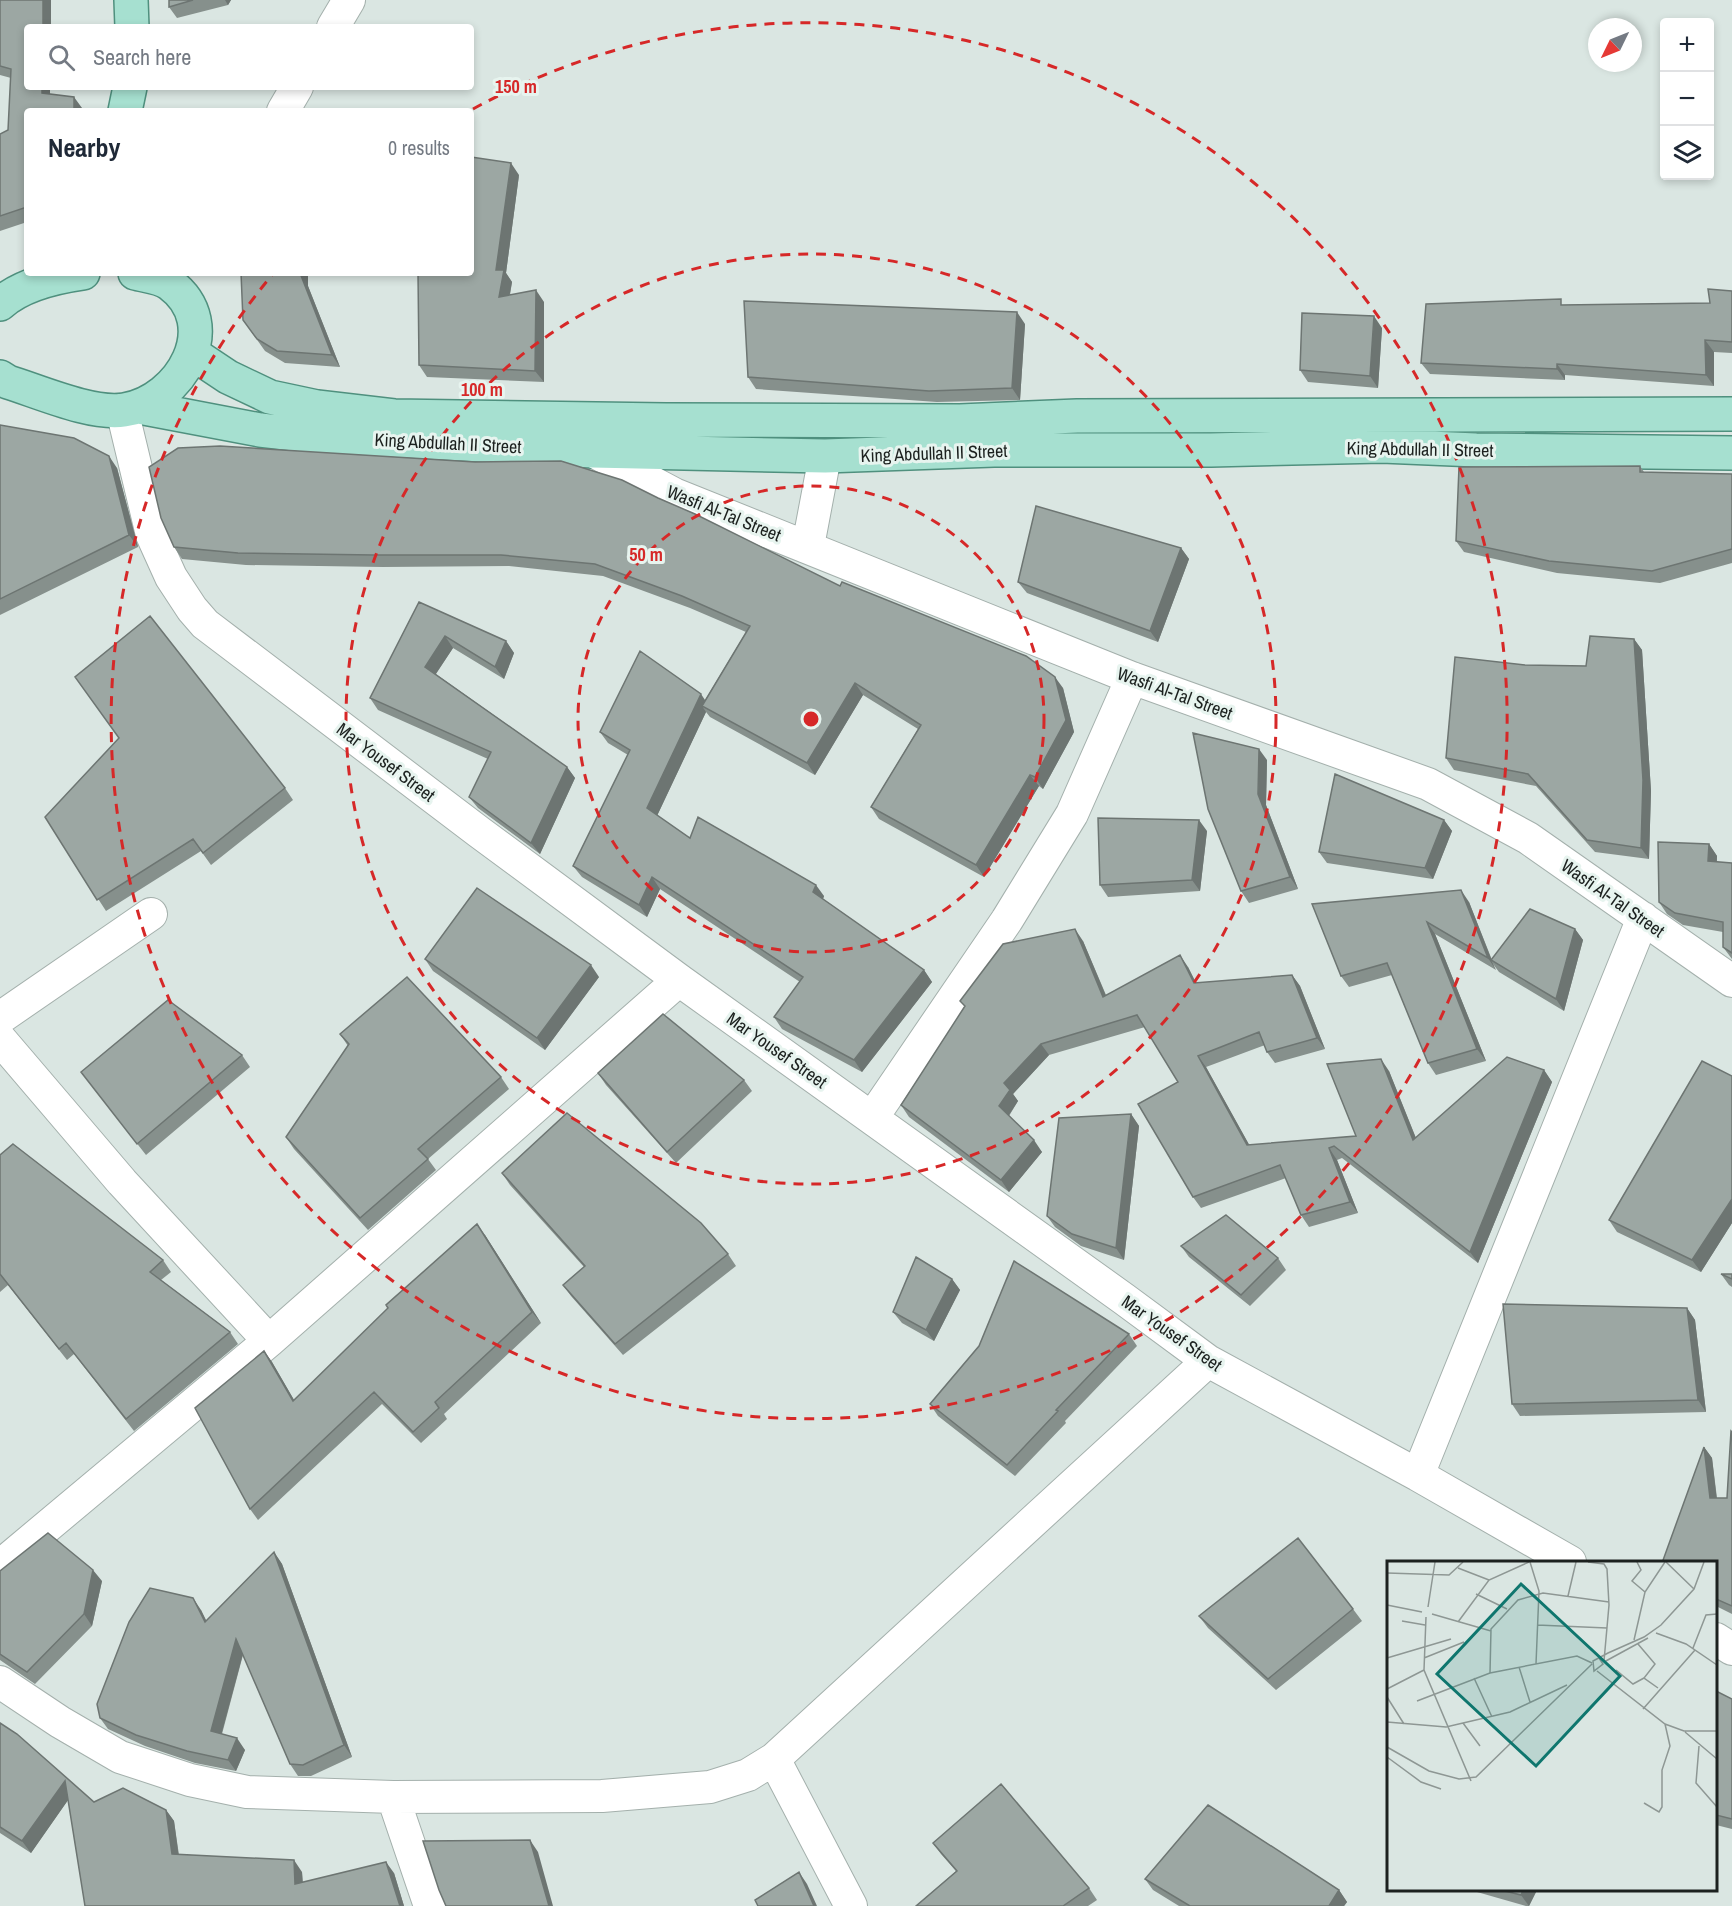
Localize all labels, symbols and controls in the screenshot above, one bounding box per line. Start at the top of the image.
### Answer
north arrow [1588,18,1642,72]
map controls [1660,18,1714,180]
button: + [1660,18,1714,72]
search box [24,24,474,90]
icon: search [45,41,78,74]
text: Search here [93,42,191,72]
button: − [1660,72,1714,126]
text: 150 m [495,74,537,99]
button: layers [1660,126,1714,180]
text: Nearby [48,130,120,165]
text: 0 results [388,134,450,161]
text: 100 m [461,377,503,402]
street label: King Abdullah II Street [374,427,522,459]
street label: King Abdullah II Street [1346,435,1494,463]
street label: King Abdullah II Street [860,438,1008,468]
street label: Wasfi Al-Tal Street [663,479,785,547]
text: 50 m [629,542,663,567]
street label: Wasfi Al-Tal Street [1114,661,1236,725]
centre of rings [801,709,821,729]
street label: Mar Yousef Street [332,717,440,807]
street label: Wasfi Al-Tal Street [1556,853,1670,943]
street label: Mar Yousef Street [722,1006,832,1094]
street label: Mar Yousef Street [1117,1289,1227,1377]
inset map [1387,1561,1717,1891]

